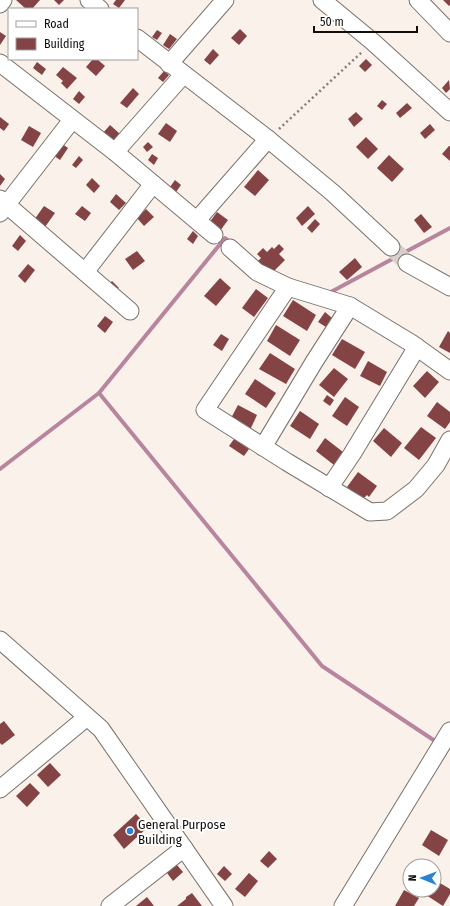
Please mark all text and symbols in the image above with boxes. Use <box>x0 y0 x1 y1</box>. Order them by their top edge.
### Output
legend <box>8 8 138 60</box>
scale bar <box>314 8 417 34</box>
text: 50 m <box>320 15 344 29</box>
text: Road <box>44 17 69 31</box>
text: Building <box>44 37 85 51</box>
place label: General Purpose Building <box>138 817 226 847</box>
marker: General Purpose Building <box>125 826 135 836</box>
north arrow <box>402 858 442 898</box>
text: N <box>406 874 419 881</box>

